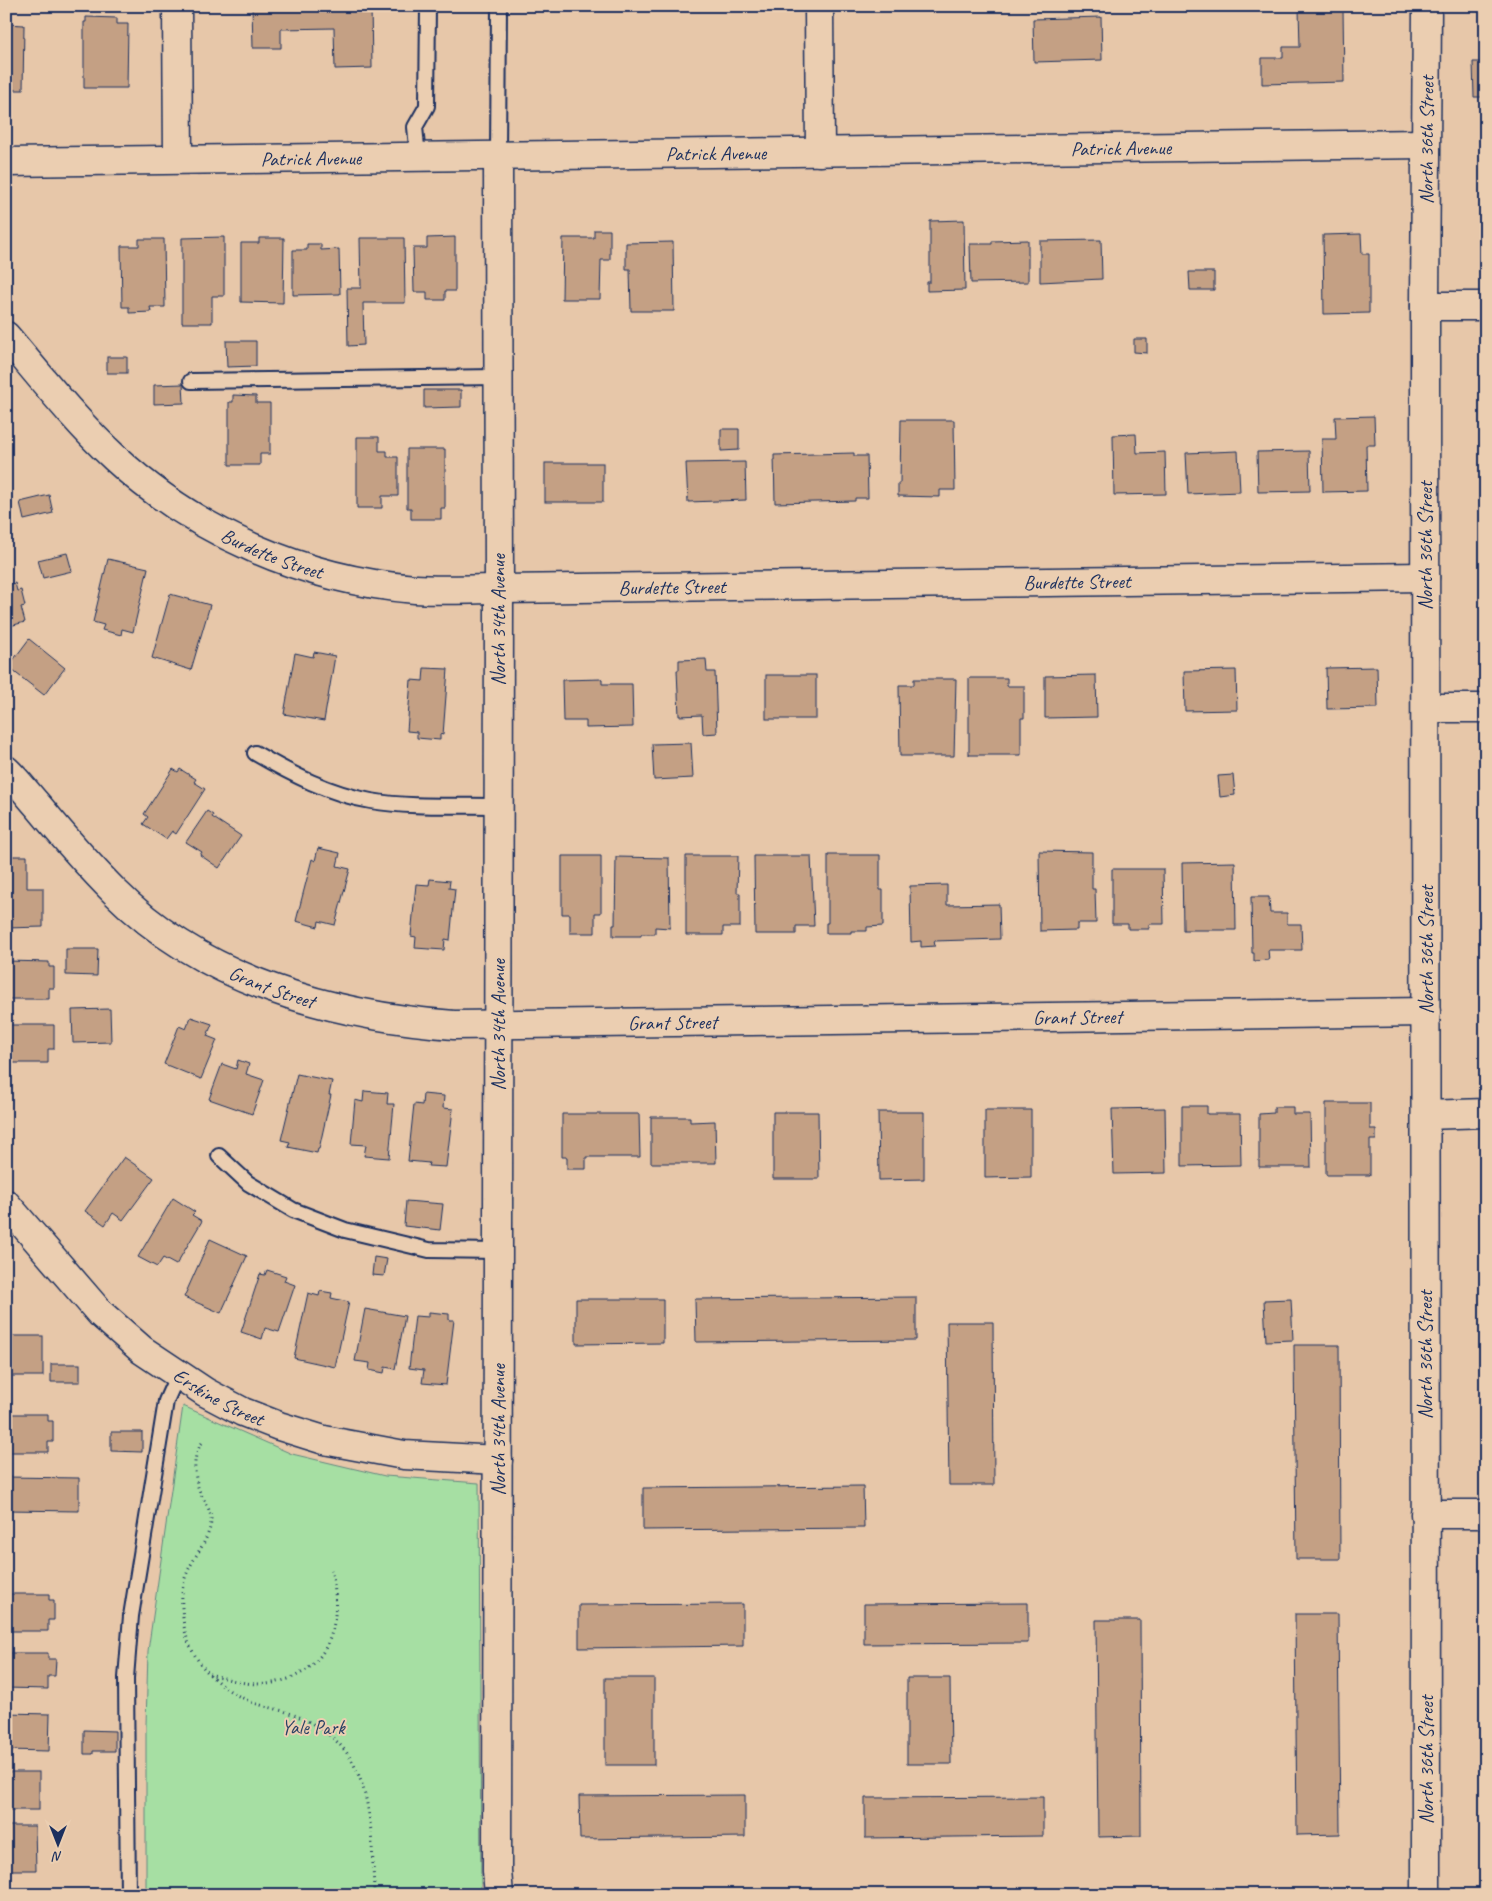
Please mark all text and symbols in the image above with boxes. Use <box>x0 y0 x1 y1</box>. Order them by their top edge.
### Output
street label: North 36th Street <box>1414 73 1440 204</box>
street label: Patrick Avenue <box>1071 135 1173 161</box>
street label: Patrick Avenue <box>666 140 768 167</box>
street label: Patrick Avenue <box>261 145 363 172</box>
street label: North 36th Street <box>1413 479 1438 610</box>
street label: Burdette Street <box>217 523 328 586</box>
street label: North 34th Avenue <box>486 553 511 686</box>
street label: Burdette Street <box>1023 569 1133 595</box>
street label: Burdette Street <box>618 574 728 600</box>
street label: North 36th Street <box>1414 883 1439 1014</box>
street label: North 34th Avenue <box>486 958 511 1091</box>
street label: Grant Street <box>225 960 321 1015</box>
street label: Grant Street <box>1033 1004 1126 1030</box>
street label: Grant Street <box>628 1009 721 1036</box>
street label: North 36th Street <box>1413 1288 1438 1419</box>
street label: Erskine Street <box>168 1362 269 1433</box>
street label: North 34th Avenue <box>486 1363 511 1496</box>
street label: North 36th Street <box>1414 1693 1439 1824</box>
park label: Yale Park <box>281 1715 346 1740</box>
north arrow <box>32 1818 82 1868</box>
text: N <box>51 1848 62 1865</box>

